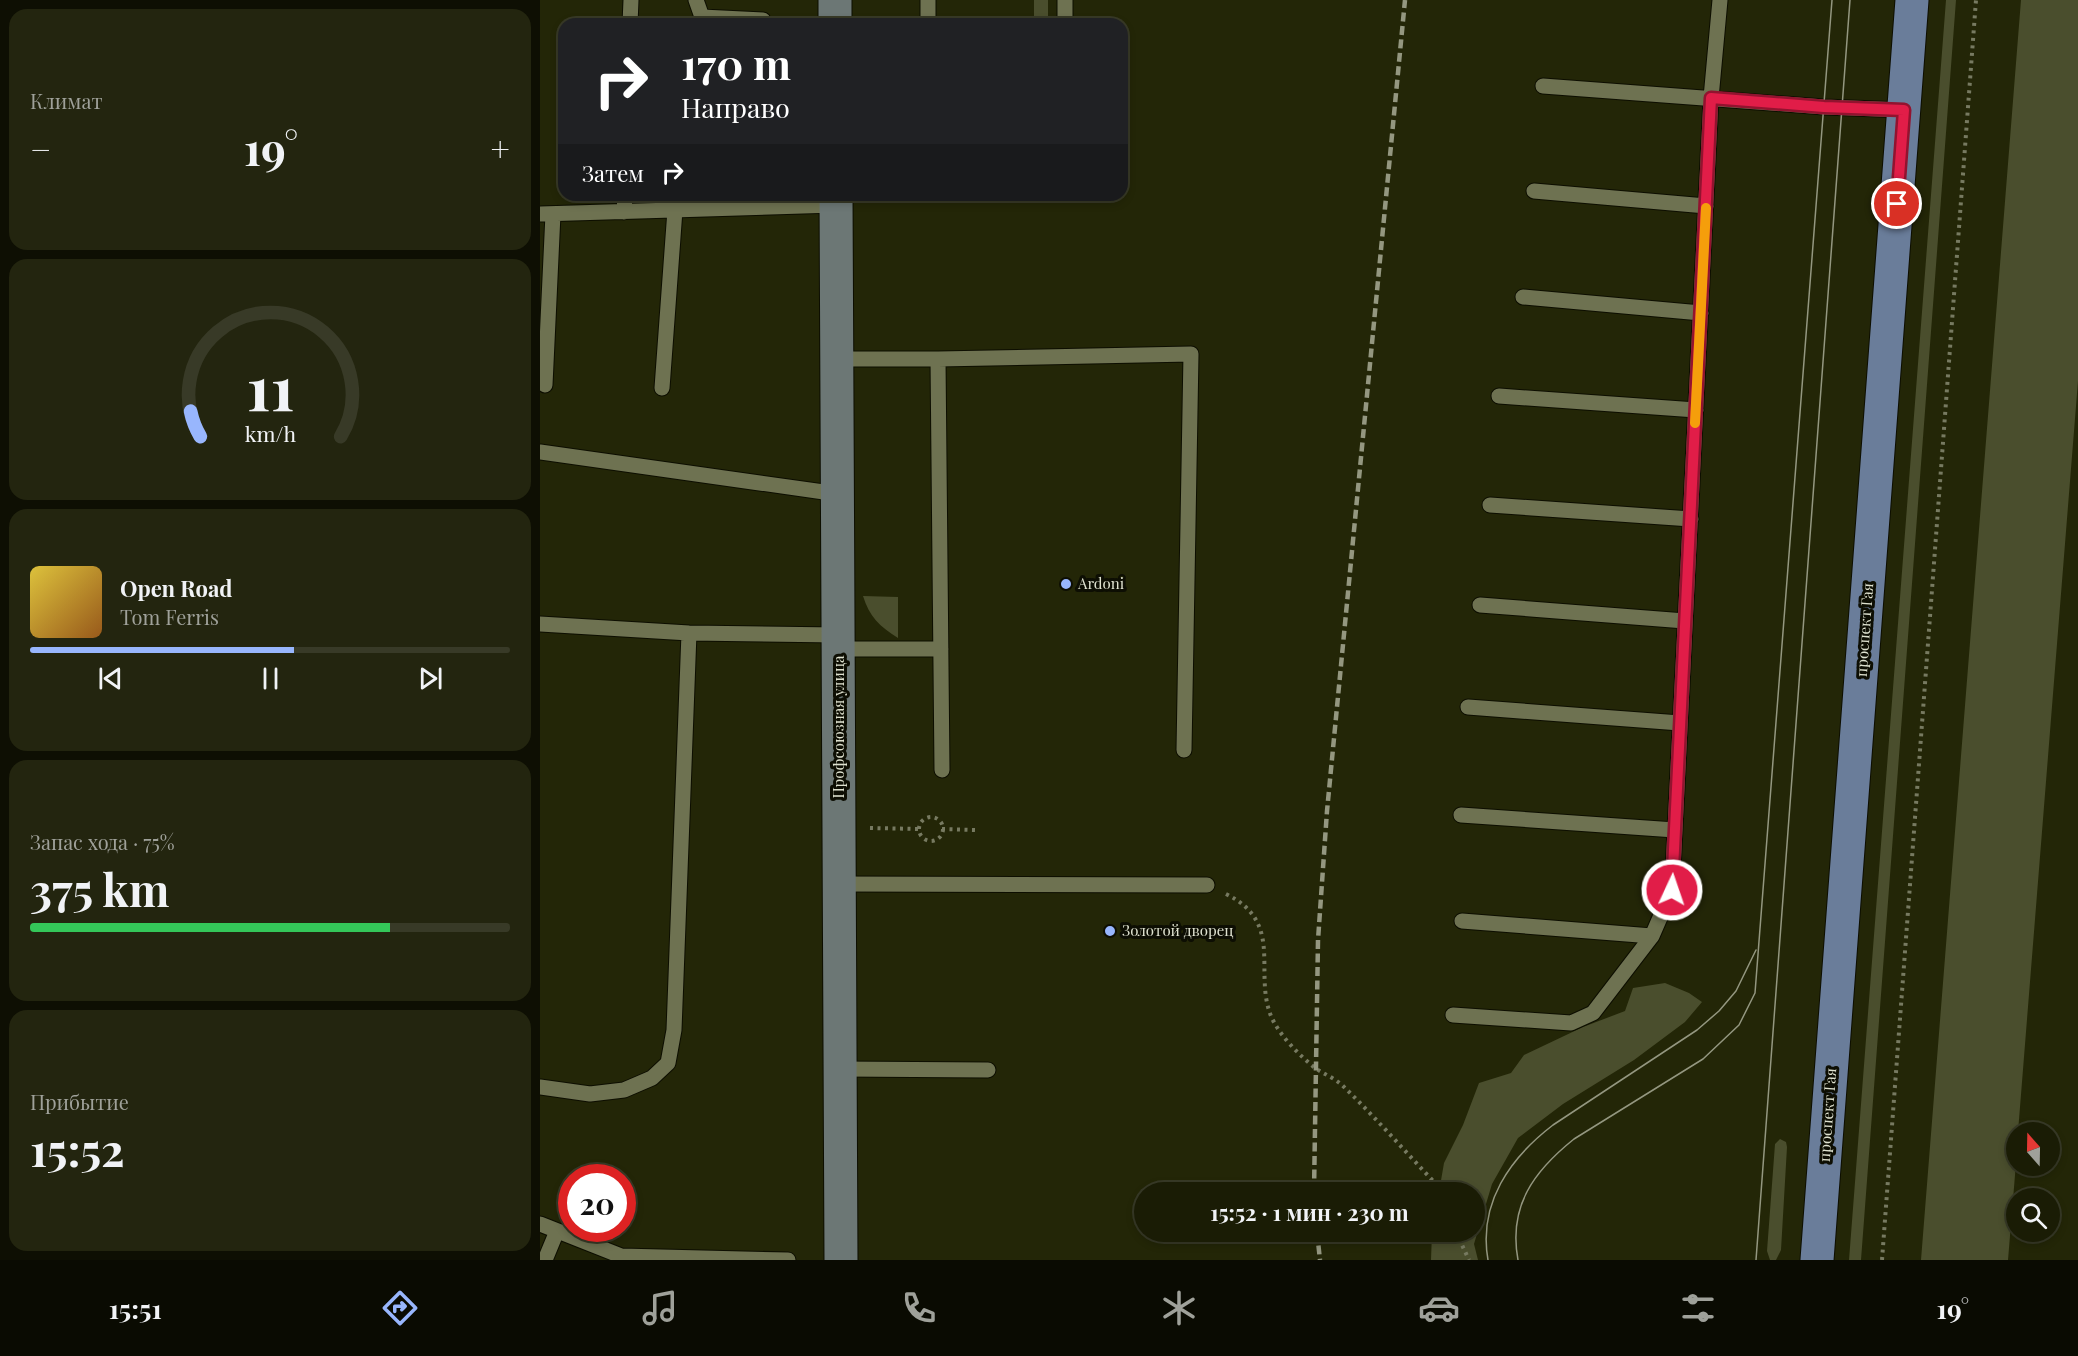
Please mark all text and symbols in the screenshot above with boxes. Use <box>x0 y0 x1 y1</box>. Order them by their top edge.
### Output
text: 170 m <box>681 35 791 91</box>
icon: right <box>582 42 660 120</box>
text: Климат <box>30 87 103 114</box>
text: Направо <box>681 89 790 125</box>
text: 19° <box>244 117 298 177</box>
text: − <box>30 126 51 170</box>
text: + <box>491 126 510 170</box>
icon: right <box>656 156 689 189</box>
text: Затем <box>582 158 644 188</box>
pin <box>1871 178 1922 229</box>
icon: arrive <box>1880 187 1913 220</box>
text: 11 <box>246 343 294 427</box>
text: km/h <box>244 419 296 447</box>
text: Open Road <box>120 573 232 603</box>
place label: Ardoni <box>1077 573 1125 593</box>
marker: Ardoni <box>1059 577 1073 591</box>
street label: проспект Гая <box>1851 582 1877 677</box>
text: Tom Ferris <box>120 603 219 630</box>
street label: Профсоюзная улица <box>828 655 848 799</box>
icon: previous <box>94 662 127 695</box>
icon: pause <box>254 662 287 695</box>
icon: next <box>414 662 447 695</box>
text: Запас хода · 75% <box>30 828 175 855</box>
text: 375 km <box>30 858 169 918</box>
position arrow <box>1640 858 1704 922</box>
place label: Золотой дворец <box>1122 920 1234 940</box>
marker: Золотой дворец <box>1103 924 1117 938</box>
street label: проспект Гая <box>1814 1067 1840 1162</box>
text: Прибытие <box>30 1088 129 1115</box>
text: 15:52 <box>30 1118 125 1178</box>
north arrow <box>2006 1122 2060 1176</box>
map controls <box>2006 1122 2060 1242</box>
speed limit sign: 20 <box>558 1164 636 1242</box>
button: search <box>2006 1188 2060 1242</box>
text: 15:52 · 1 мин · 230 m <box>1210 1197 1409 1227</box>
icon: directions <box>379 1287 421 1329</box>
icon: music <box>639 1287 681 1329</box>
icon: phone <box>898 1287 940 1329</box>
icon: climate <box>1158 1287 1200 1329</box>
icon: car <box>1418 1287 1460 1329</box>
icon: filters <box>1677 1287 1719 1329</box>
text: 15:51 <box>109 1290 162 1326</box>
text: 19° <box>1937 1290 1969 1326</box>

